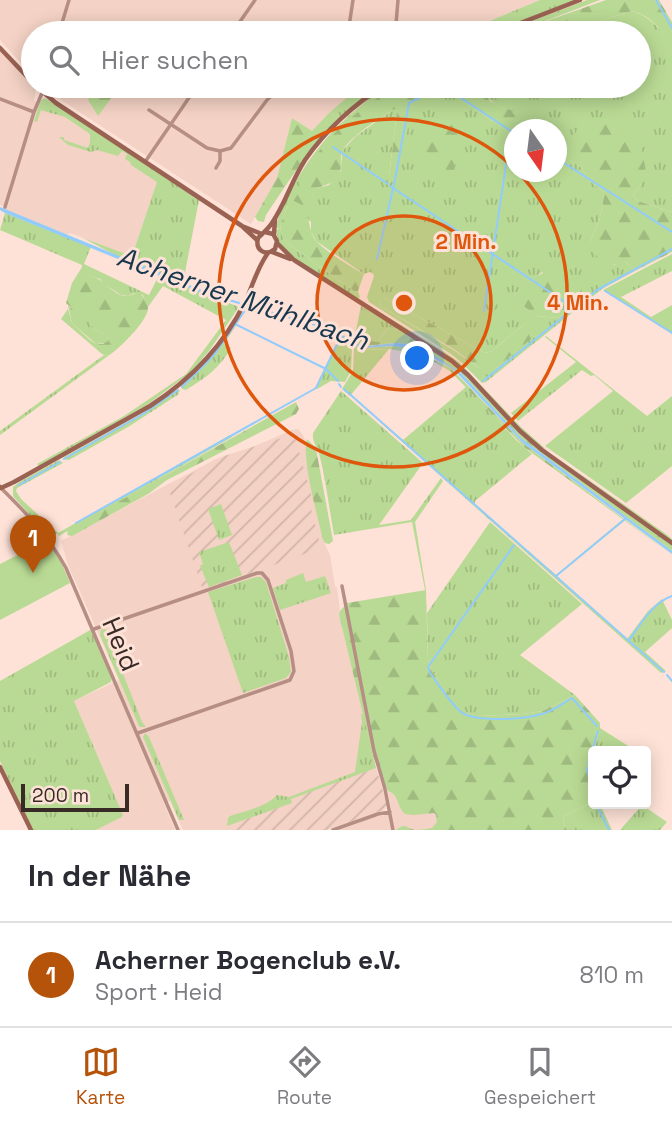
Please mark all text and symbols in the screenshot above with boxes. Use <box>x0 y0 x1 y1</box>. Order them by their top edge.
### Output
search box <box>21 21 651 98</box>
icon: search <box>45 41 83 79</box>
text: Hier suchen <box>101 43 249 77</box>
north arrow <box>504 119 567 182</box>
text: 2 Min. <box>435 228 497 255</box>
water label: Acherner Mühlbach <box>113 238 374 358</box>
text: 4 Min. <box>547 289 609 316</box>
centre of rings <box>392 291 416 315</box>
your location <box>400 341 434 375</box>
pin: 1 <box>10 515 56 573</box>
street label: Heid <box>94 612 148 676</box>
map controls <box>588 746 651 809</box>
button: locate <box>588 746 651 809</box>
scale bar <box>21 781 130 813</box>
text: 200 m <box>32 783 89 808</box>
text: In der Nähe <box>28 856 191 895</box>
text: Acherner Bogenclub e.V. <box>95 943 401 977</box>
text: 1 <box>46 960 56 990</box>
text: 810 m <box>580 960 644 990</box>
text: Sport · Heid <box>95 977 223 1007</box>
tab: Karte <box>76 1043 125 1110</box>
tab: Route <box>277 1043 332 1110</box>
tab: Gespeichert <box>484 1043 596 1110</box>

